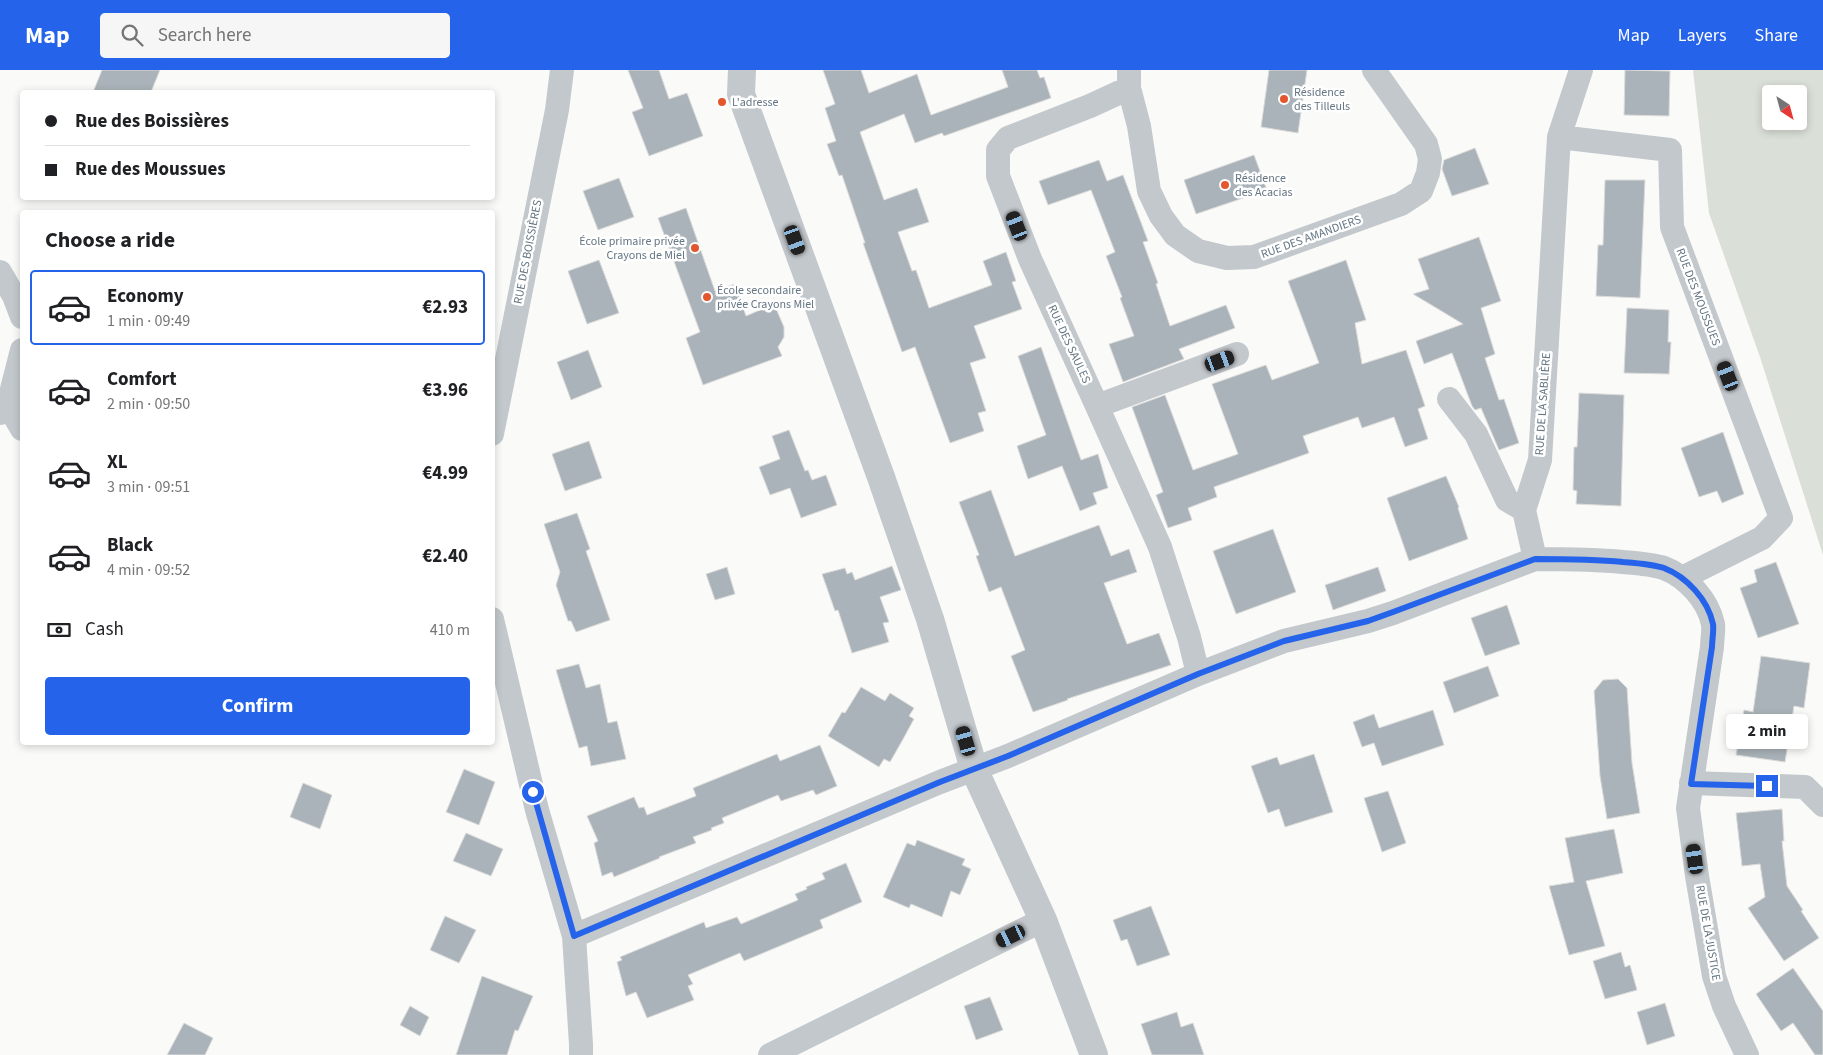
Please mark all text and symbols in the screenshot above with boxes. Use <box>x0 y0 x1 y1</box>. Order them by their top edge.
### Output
search box <box>100 13 450 58</box>
text: Map <box>25 18 70 53</box>
icon: search <box>118 21 146 49</box>
text: Search here <box>158 22 251 49</box>
text: Map <box>1618 23 1650 48</box>
text: Layers <box>1678 23 1727 48</box>
text: Share <box>1755 23 1798 48</box>
place label: Résidence des Tilleuls <box>1294 84 1350 115</box>
north arrow <box>1762 85 1808 130</box>
map controls <box>1762 85 1807 130</box>
marker: Résidence des Tilleuls <box>1278 93 1290 105</box>
place label: L'adresse <box>732 94 779 111</box>
marker: L'adresse <box>716 96 728 108</box>
text: Rue des Boissières <box>75 108 229 135</box>
text: Rue des Moussues <box>75 156 226 183</box>
place label: Résidence des Acacias <box>1235 170 1292 201</box>
marker: Résidence des Acacias <box>1219 179 1231 191</box>
street label: RUE DES BOISSIÈRES <box>510 199 546 305</box>
car <box>1004 209 1029 243</box>
street label: RUE DES AMANDIERS <box>1259 211 1363 263</box>
car <box>782 223 807 257</box>
text: Choose a ride <box>45 224 175 256</box>
place label: École primaire privée Crayons de Miel <box>579 233 685 264</box>
marker: École primaire privée Crayons de Miel <box>689 242 701 254</box>
street label: RUE DES MOUSSUES <box>1672 246 1724 348</box>
place label: École secondaire privée Crayons Miel <box>717 282 814 313</box>
text: Economy <box>107 283 184 310</box>
icon: car <box>47 285 92 330</box>
marker: École secondaire privée Crayons Miel <box>701 291 713 303</box>
text: €2.93 <box>422 294 468 321</box>
street label: RUE DES SAULES <box>1043 302 1095 386</box>
text: 1 min · 09:49 <box>107 310 190 332</box>
car <box>1203 349 1236 373</box>
street label: RUE DE LA SABLIÈRE <box>1531 352 1555 456</box>
car <box>1715 359 1740 393</box>
text: Comfort <box>107 366 177 393</box>
icon: car <box>47 368 92 413</box>
text: €3.96 <box>422 377 468 404</box>
text: 2 min · 09:50 <box>107 393 190 415</box>
text: XL <box>107 449 128 476</box>
icon: car <box>47 451 92 496</box>
text: €4.99 <box>422 460 468 487</box>
text: 3 min · 09:51 <box>107 476 190 498</box>
text: Black <box>107 532 153 559</box>
icon: car <box>47 534 92 579</box>
text: €2.40 <box>422 543 468 570</box>
text: 4 min · 09:52 <box>107 559 190 581</box>
icon: cash <box>45 616 73 644</box>
text: Cash <box>85 616 124 643</box>
text: 410 m <box>430 619 470 641</box>
button: Confirm <box>45 677 470 735</box>
callout: 2 min <box>1726 714 1808 748</box>
text: 2 min <box>1748 720 1786 742</box>
car <box>954 725 977 757</box>
route end <box>1756 775 1778 797</box>
route start <box>522 781 544 803</box>
car <box>1685 843 1704 875</box>
street label: RUE DE LA JUSTICE <box>1691 884 1725 982</box>
car <box>994 923 1027 949</box>

